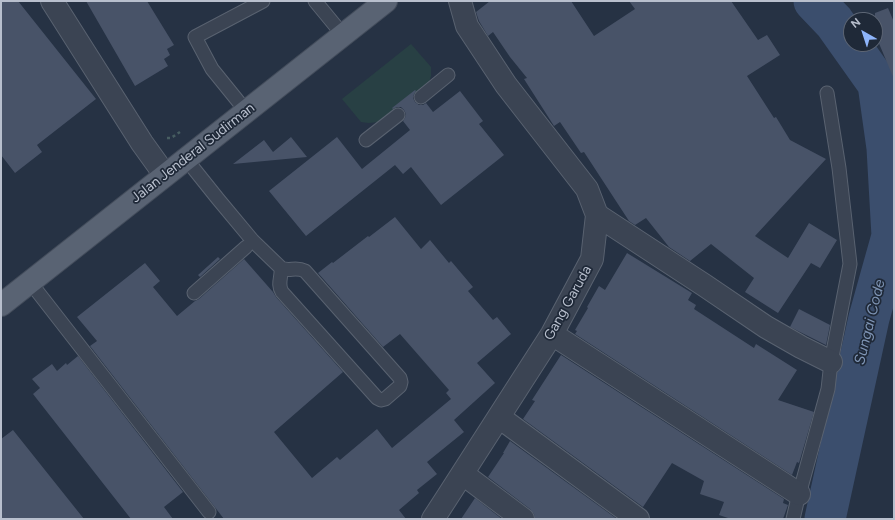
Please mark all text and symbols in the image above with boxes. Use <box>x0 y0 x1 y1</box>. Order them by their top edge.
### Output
north arrow <box>843 12 883 52</box>
text: N <box>848 15 863 31</box>
street label: Jalan Jenderal Sudirman <box>128 100 258 206</box>
street label: Gang Garuda <box>541 263 595 343</box>
water label: Sungai Code <box>851 277 889 367</box>

